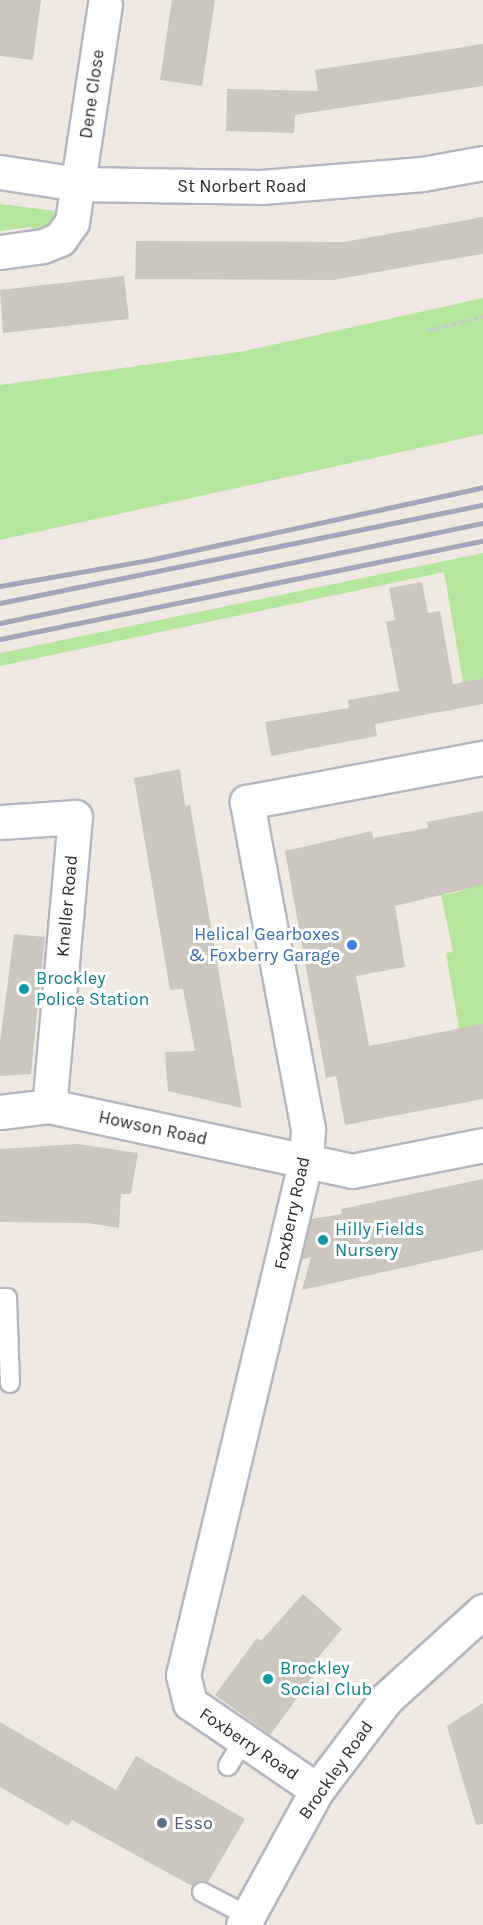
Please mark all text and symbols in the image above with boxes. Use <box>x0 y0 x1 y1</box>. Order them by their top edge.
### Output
street label: Dene Close <box>75 48 109 140</box>
street label: St Norbert Road <box>177 175 307 197</box>
street label: Kneller Road <box>52 854 82 958</box>
place label: Helical Gearboxes & Foxberry Garage <box>188 924 340 966</box>
marker: Helical Gearboxes & Foxberry Garage <box>345 938 359 952</box>
place label: Brockley Police Station <box>36 968 149 1010</box>
marker: Brockley Police Station <box>17 982 31 996</box>
street label: Howson Road <box>97 1106 209 1150</box>
street label: Foxberry Road <box>269 1155 315 1271</box>
place label: Hilly Fields Nursery <box>335 1219 424 1262</box>
marker: Hilly Fields Nursery <box>316 1233 330 1247</box>
place label: Brockley Social Club <box>280 1658 372 1700</box>
marker: Brockley Social Club <box>261 1672 275 1686</box>
street label: Foxberry Road <box>195 1703 303 1785</box>
street label: Brockley Road <box>294 1717 378 1823</box>
place label: Esso <box>174 1812 213 1834</box>
marker: Esso <box>155 1816 169 1830</box>

